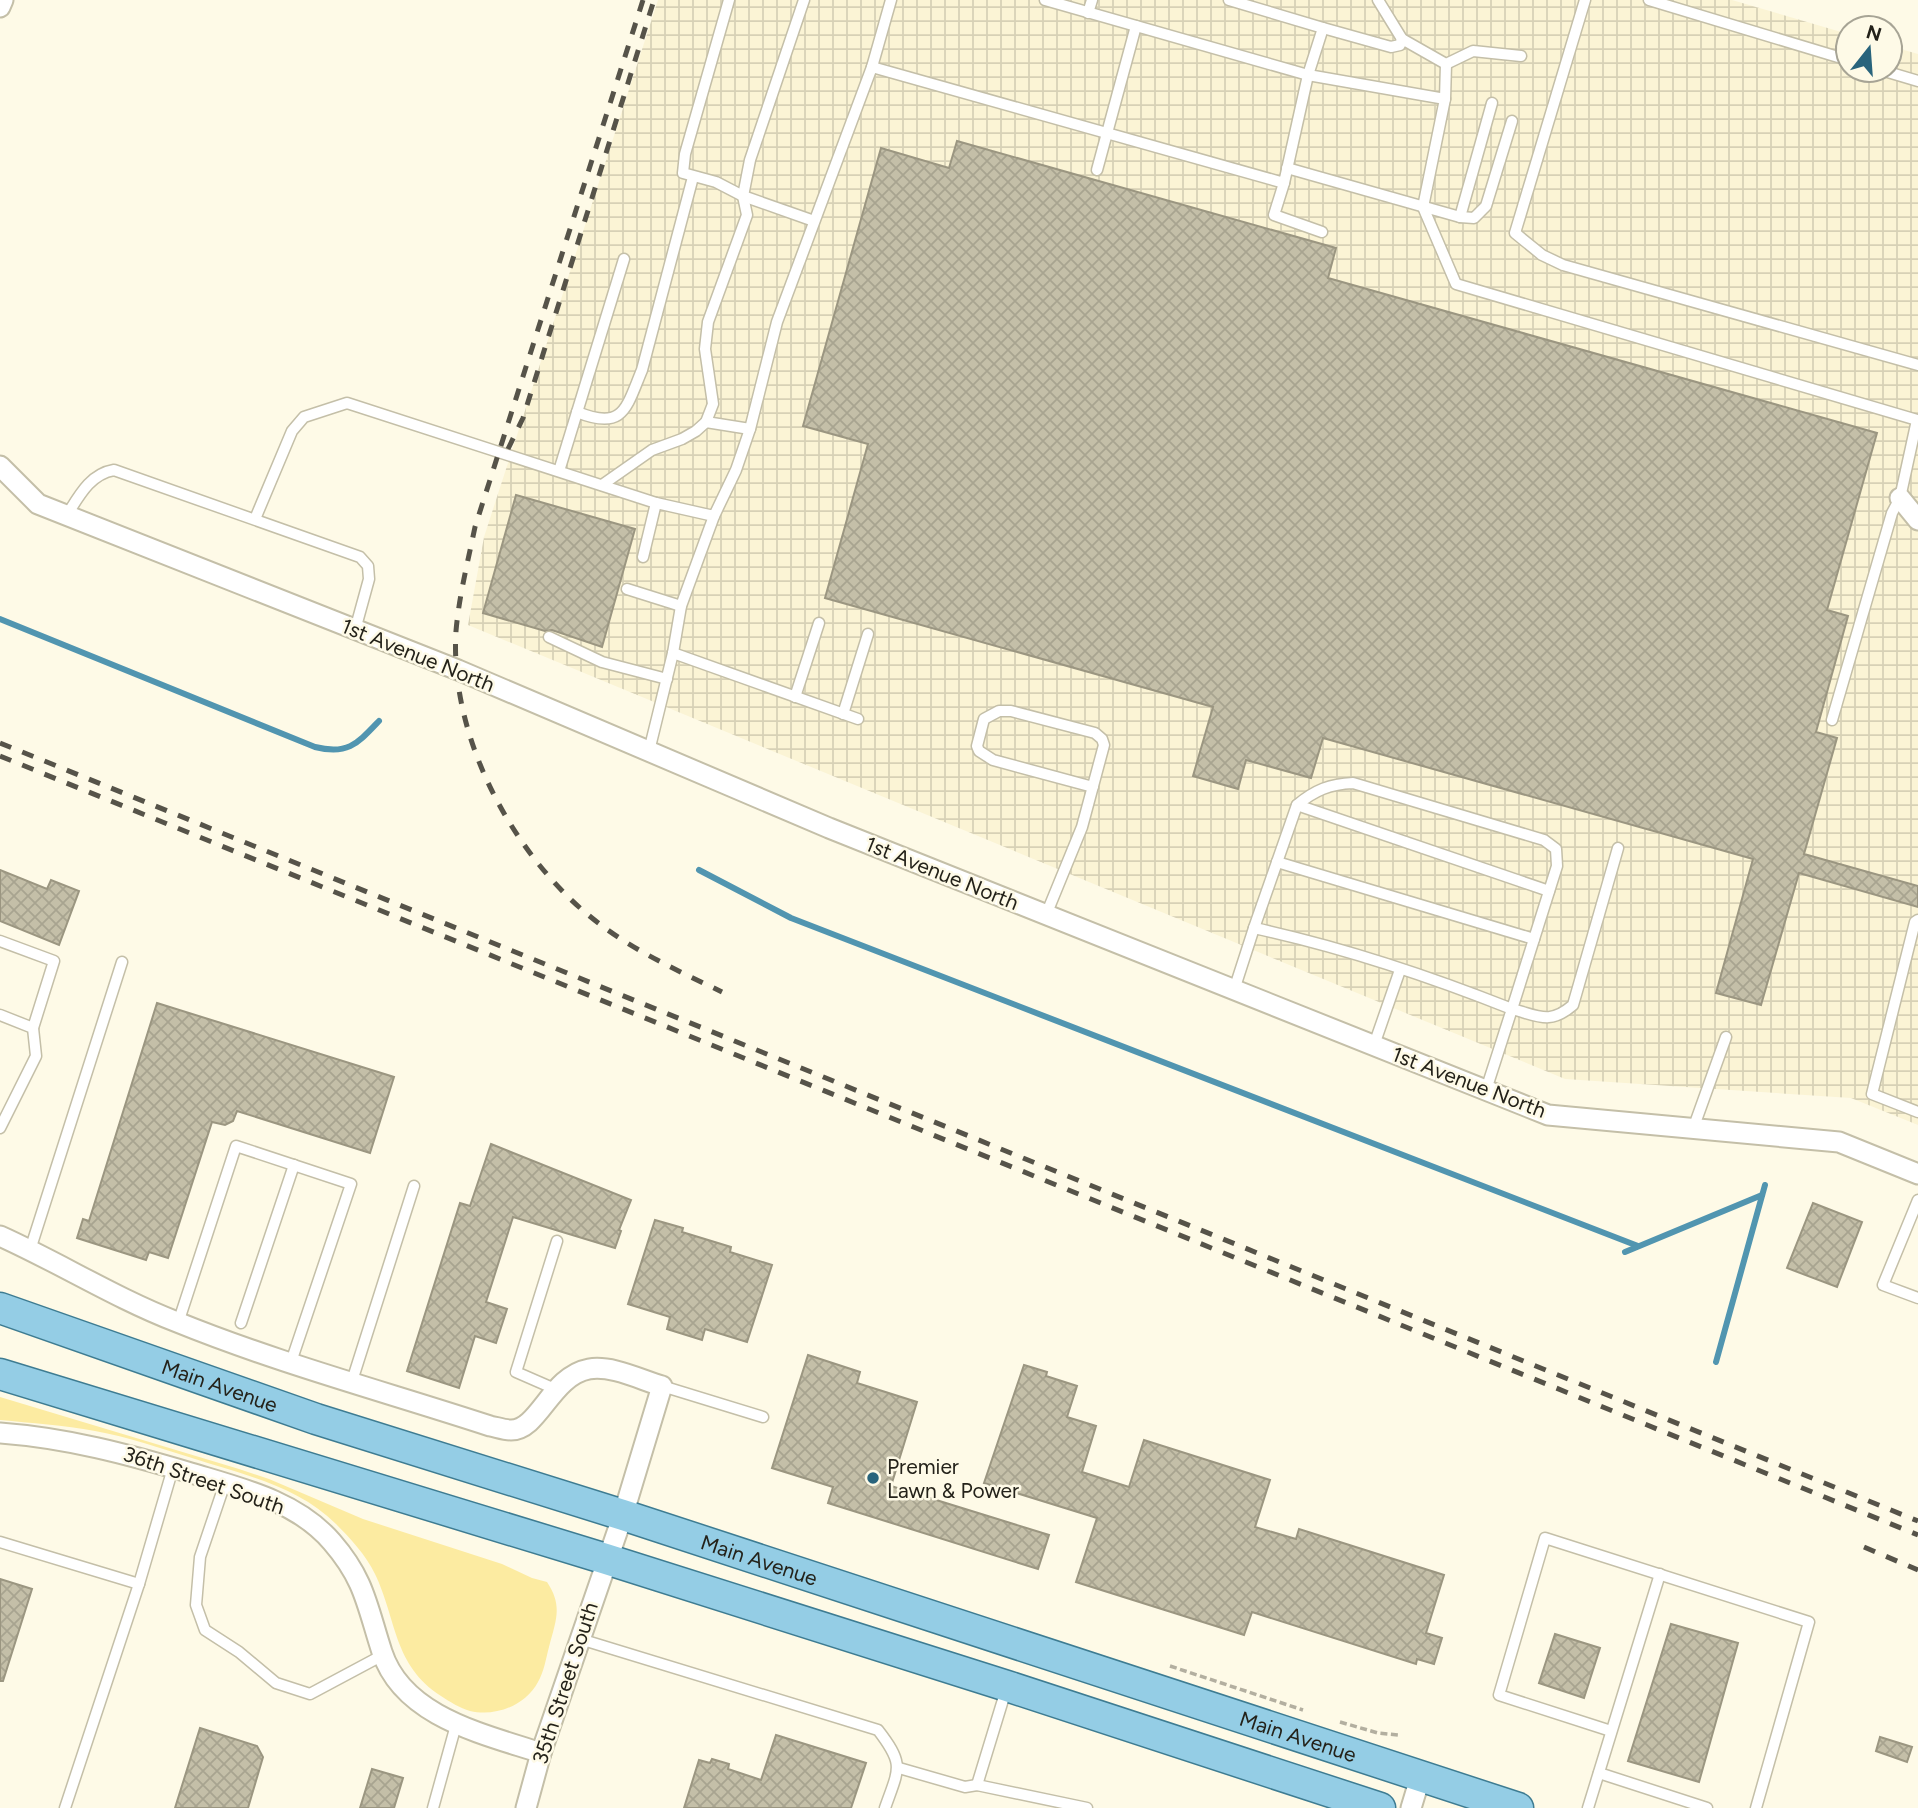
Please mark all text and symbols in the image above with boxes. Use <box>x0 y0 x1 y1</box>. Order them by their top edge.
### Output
north arrow <box>1834 14 1904 84</box>
text: N <box>1863 20 1884 46</box>
street label: 1st Avenue North <box>338 613 498 697</box>
street label: 1st Avenue North <box>862 831 1022 915</box>
street label: 1st Avenue North <box>1388 1041 1550 1123</box>
street label: Main Avenue <box>158 1353 281 1417</box>
street label: 36th Street South <box>120 1441 288 1519</box>
place label: Premier Lawn & Power <box>887 1454 1019 1503</box>
marker: Premier Lawn & Power <box>865 1470 881 1486</box>
street label: Main Avenue <box>698 1529 821 1590</box>
street label: 35th Street South <box>527 1599 603 1767</box>
street label: Main Avenue <box>1237 1705 1360 1767</box>

